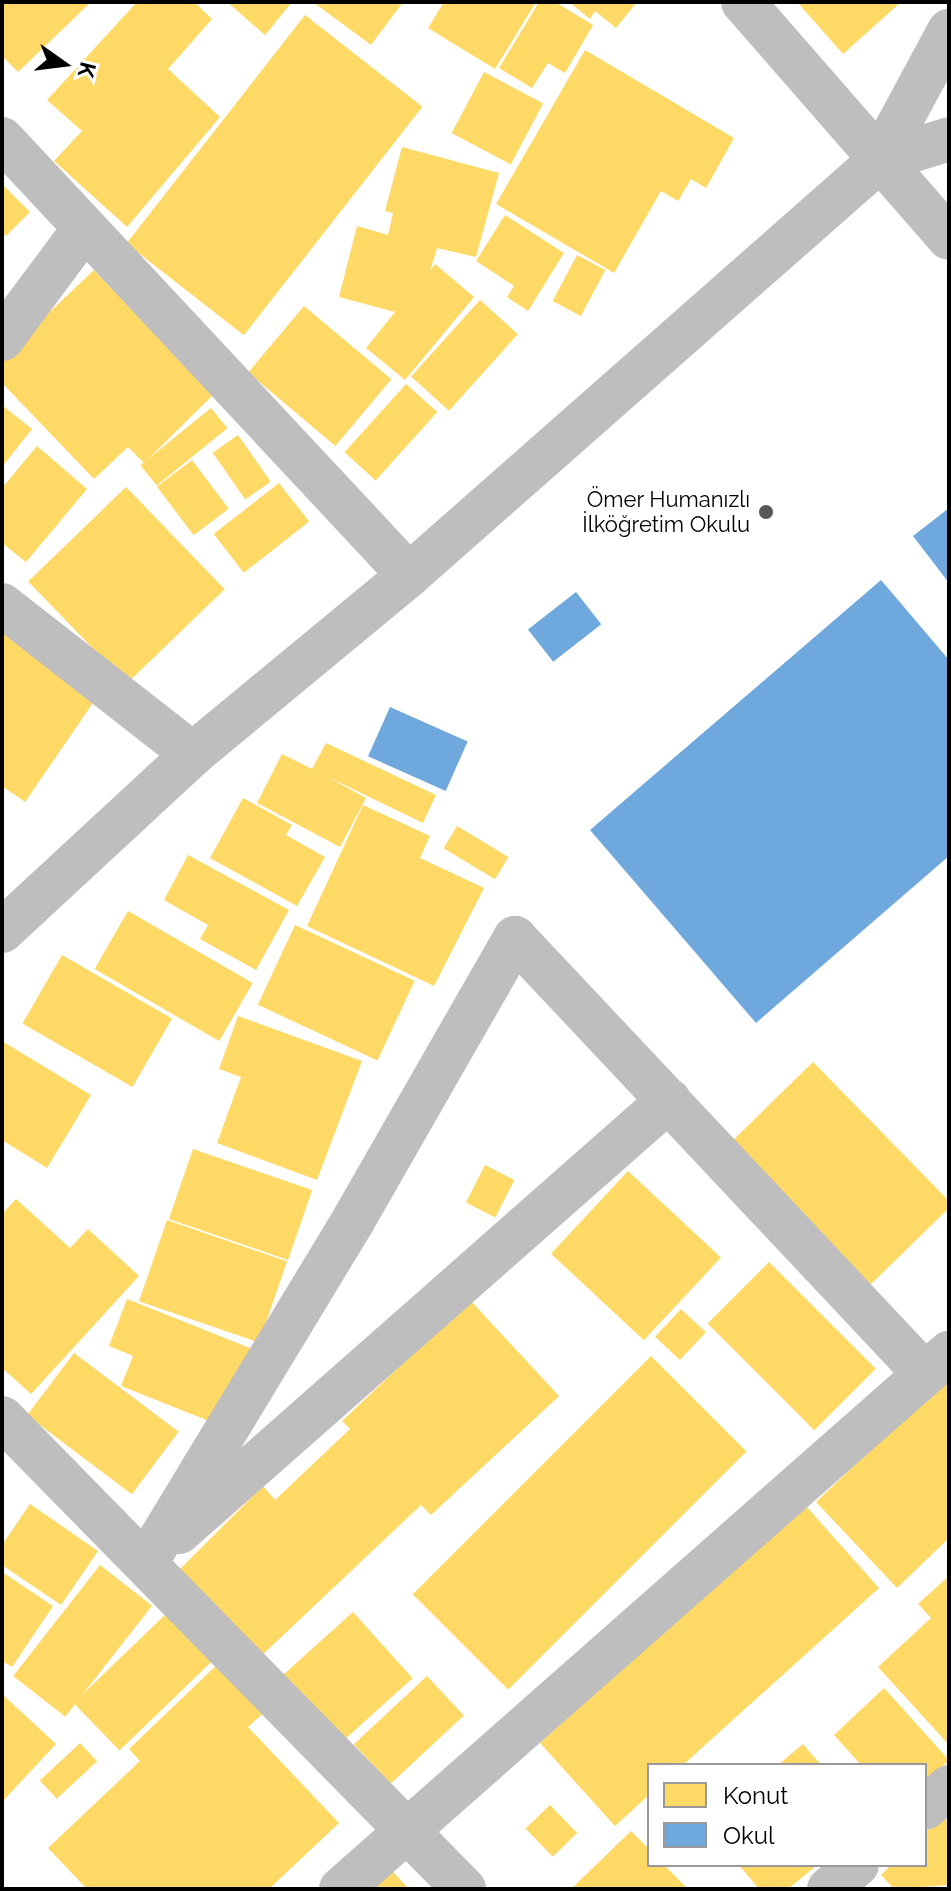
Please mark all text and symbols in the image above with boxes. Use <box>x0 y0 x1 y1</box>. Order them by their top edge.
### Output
north arrow <box>24 24 104 104</box>
text: K <box>73 60 102 80</box>
place label: Ömer Humanızlı İlköğretim Okulu <box>582 486 750 538</box>
marker: Ömer Humanızlı İlköğretim Okulu <box>757 503 775 521</box>
legend <box>647 1763 927 1867</box>
text: Konut <box>723 1781 788 1810</box>
text: Okul <box>723 1821 775 1850</box>

